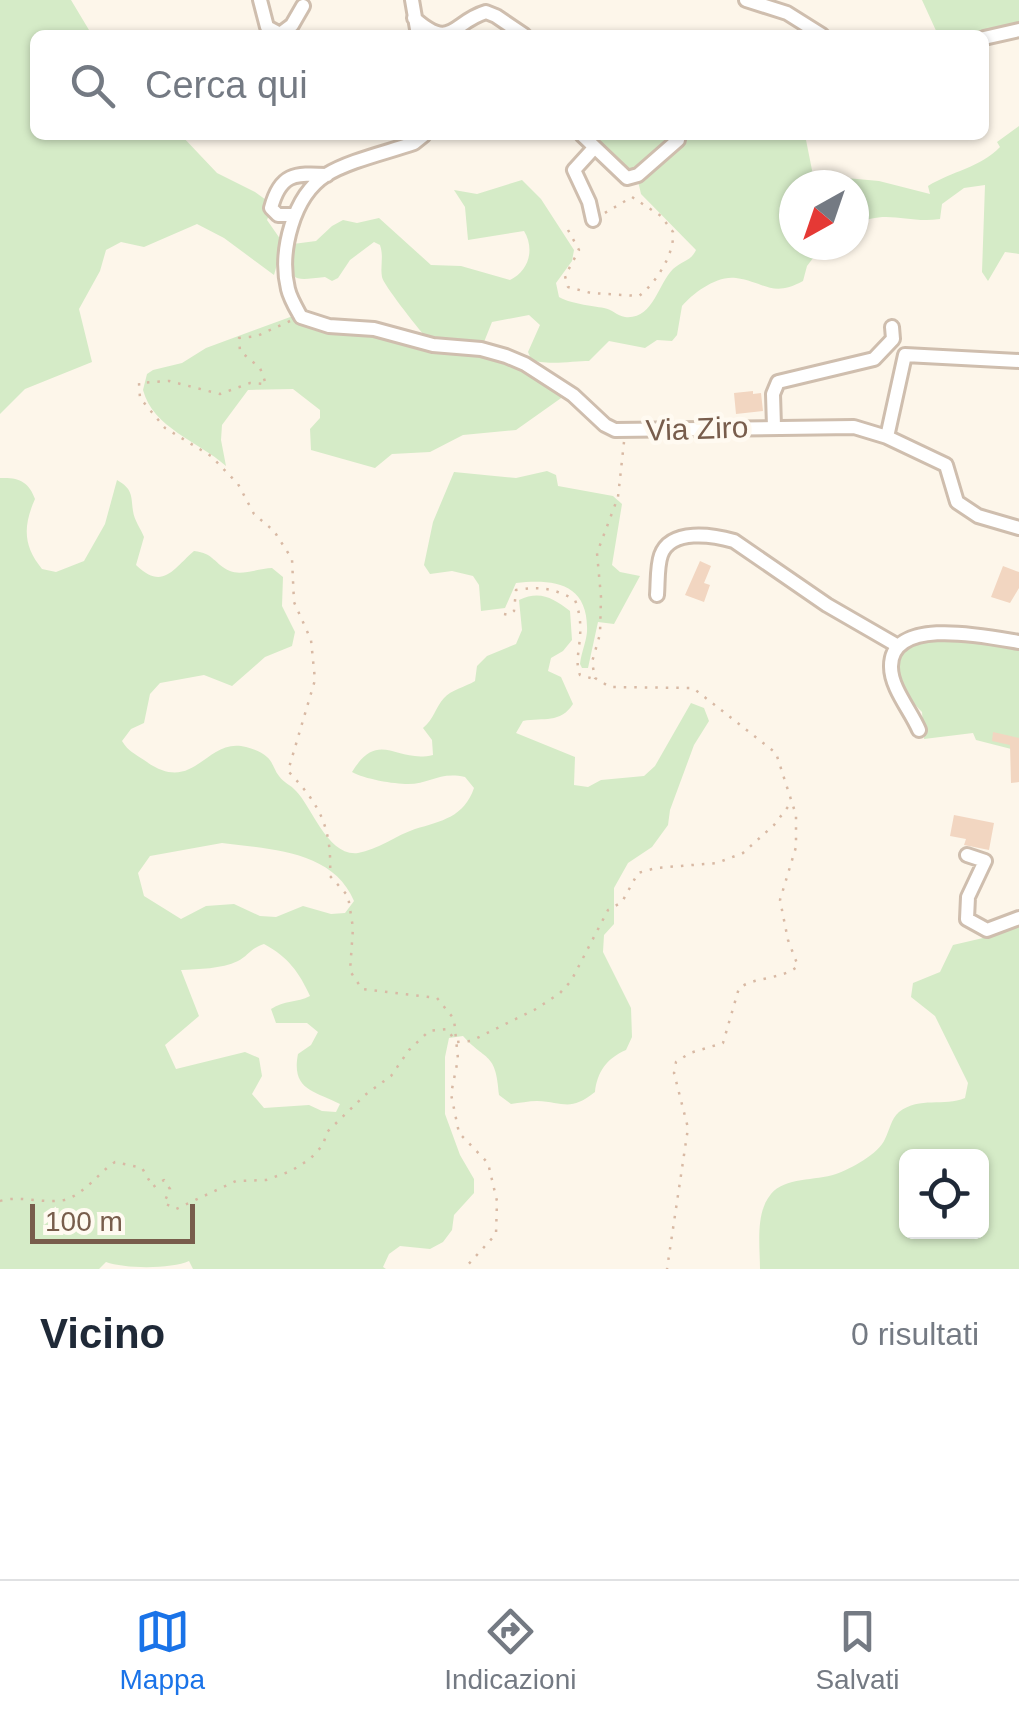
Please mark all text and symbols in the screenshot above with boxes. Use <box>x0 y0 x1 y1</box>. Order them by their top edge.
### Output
search box <box>30 30 989 140</box>
icon: search <box>65 58 120 113</box>
text: Cerca qui <box>145 64 308 106</box>
north arrow <box>779 170 869 260</box>
street label: Via Ziro <box>645 410 749 447</box>
map controls <box>899 1149 989 1239</box>
button: locate <box>899 1149 989 1239</box>
scale bar <box>30 1199 195 1244</box>
text: 100 m <box>45 1206 123 1237</box>
text: Vicino <box>40 1310 165 1357</box>
text: 0 risultati <box>851 1316 979 1352</box>
tab: Mappa <box>120 1604 205 1696</box>
tab: Indicazioni <box>444 1604 576 1696</box>
tab: Salvati <box>815 1604 899 1696</box>

